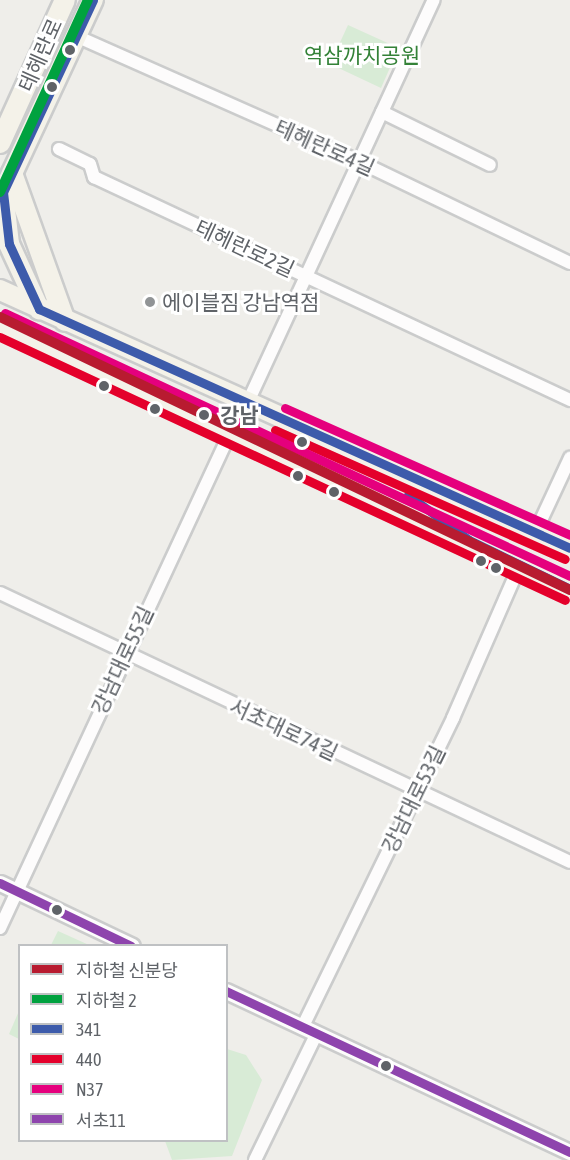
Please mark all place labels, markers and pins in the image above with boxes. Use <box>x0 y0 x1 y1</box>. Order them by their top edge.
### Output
unlabelled marker <box>64 44 76 56</box>
unlabelled marker <box>46 81 58 93</box>
place label: 에이블짐 강남역점 <box>162 289 319 315</box>
marker: 에이블짐 강남역점 <box>143 295 157 309</box>
unlabelled marker <box>98 380 110 392</box>
place label: 강남 <box>220 402 259 428</box>
unlabelled marker <box>149 403 161 415</box>
marker: 강남 <box>193 404 215 426</box>
unlabelled marker <box>296 436 308 448</box>
unlabelled marker <box>292 470 304 482</box>
unlabelled marker <box>328 486 340 498</box>
unlabelled marker <box>475 555 487 567</box>
unlabelled marker <box>490 562 502 574</box>
unlabelled marker <box>51 904 63 916</box>
unlabelled marker <box>380 1060 392 1072</box>

